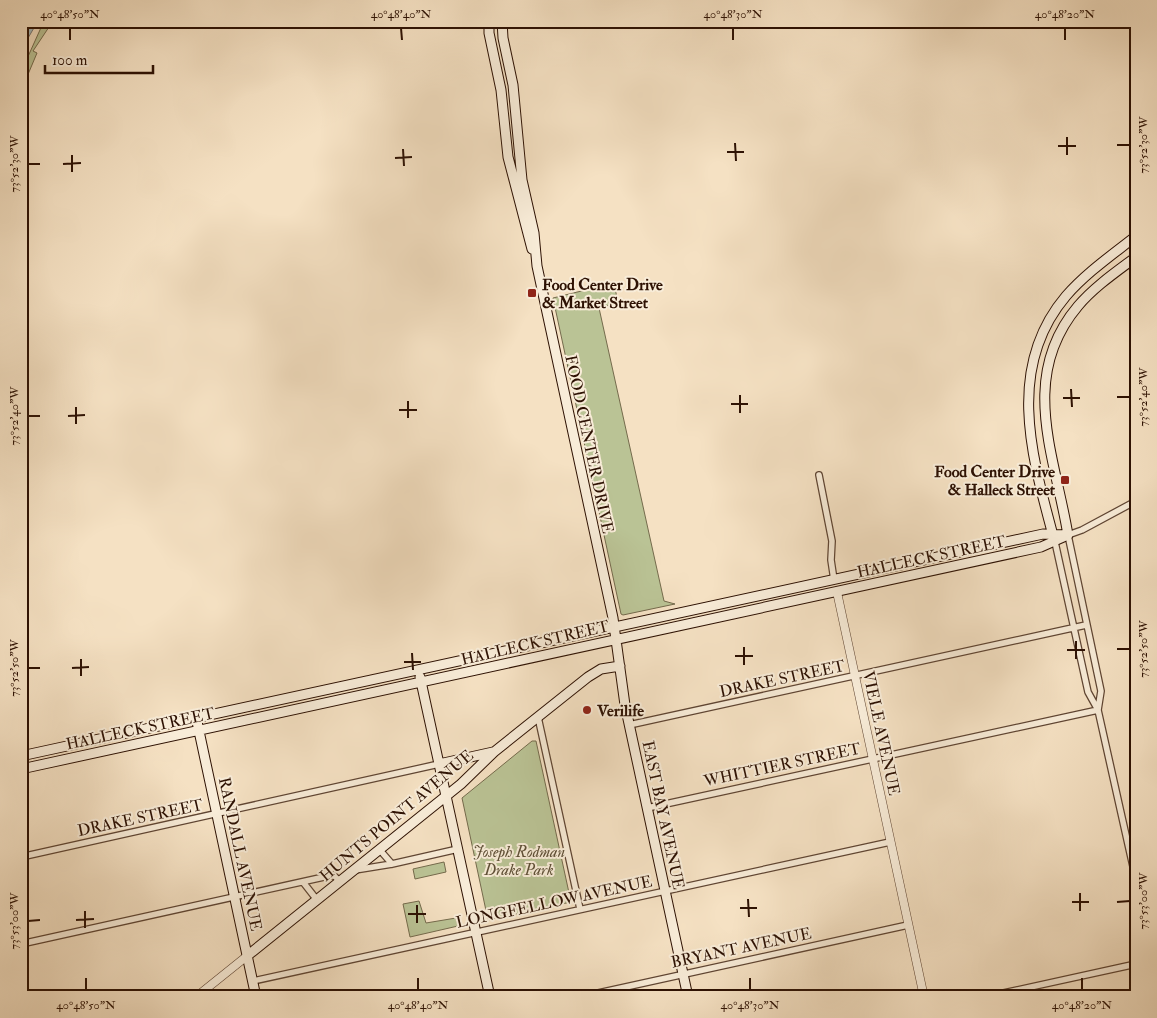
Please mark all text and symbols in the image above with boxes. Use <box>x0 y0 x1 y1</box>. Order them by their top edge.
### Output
text: 40°48'50"N <box>40 7 100 22</box>
text: 40°48'40"N <box>371 7 432 22</box>
text: 40°48'30"N <box>704 7 763 22</box>
text: 40°48'20"N <box>1035 7 1095 22</box>
scale bar <box>45 42 152 74</box>
text: 100 m <box>52 51 88 70</box>
text: 73°52'30"W <box>1136 116 1151 173</box>
text: 73°52'30"W <box>7 135 22 192</box>
place label: Food Center Drive & Market Street <box>542 275 663 313</box>
marker: Food Center Drive & Market Street <box>526 287 538 299</box>
street label: FOOD CENTER DRIVE <box>560 353 618 535</box>
text: 73°52'40"W <box>1136 367 1151 426</box>
text: 73°52'40"W <box>7 386 22 445</box>
place label: Food Center Drive & Halleck Street <box>934 462 1056 500</box>
marker: Food Center Drive & Halleck Street <box>1059 474 1071 486</box>
street label: HALLECK STREET <box>855 531 1007 583</box>
street label: HALLECK STREET <box>459 616 611 670</box>
text: 73°52'50"W <box>1136 619 1151 678</box>
text: 73°52'50"W <box>7 638 22 697</box>
street label: DRAKE STREET <box>718 656 847 702</box>
street label: VIELE AVENUE <box>858 669 904 797</box>
place label: Verilife <box>596 701 644 721</box>
street label: HALLECK STREET <box>64 703 216 755</box>
marker: Verilife <box>581 704 593 716</box>
street label: EAST BAY AVENUE <box>637 739 689 891</box>
street label: WHITTIER STREET <box>701 739 863 792</box>
street label: HUNTS POINT AVENUE <box>316 746 478 886</box>
street label: RANDALL AVENUE <box>214 775 266 933</box>
street label: DRAKE STREET <box>76 795 205 841</box>
park label: Joseph Rodman Drake Park <box>473 842 565 880</box>
street label: LONGFELLOW AVENUE <box>454 871 654 933</box>
text: 73°53'00"W <box>1136 872 1151 930</box>
text: 73°53'00"W <box>7 892 22 950</box>
street label: BRYANT AVENUE <box>669 923 813 973</box>
text: 40°48'50"N <box>56 998 116 1013</box>
text: 40°48'40"N <box>388 998 449 1013</box>
text: 40°48'30"N <box>721 998 780 1013</box>
text: 40°48'20"N <box>1052 998 1112 1013</box>

